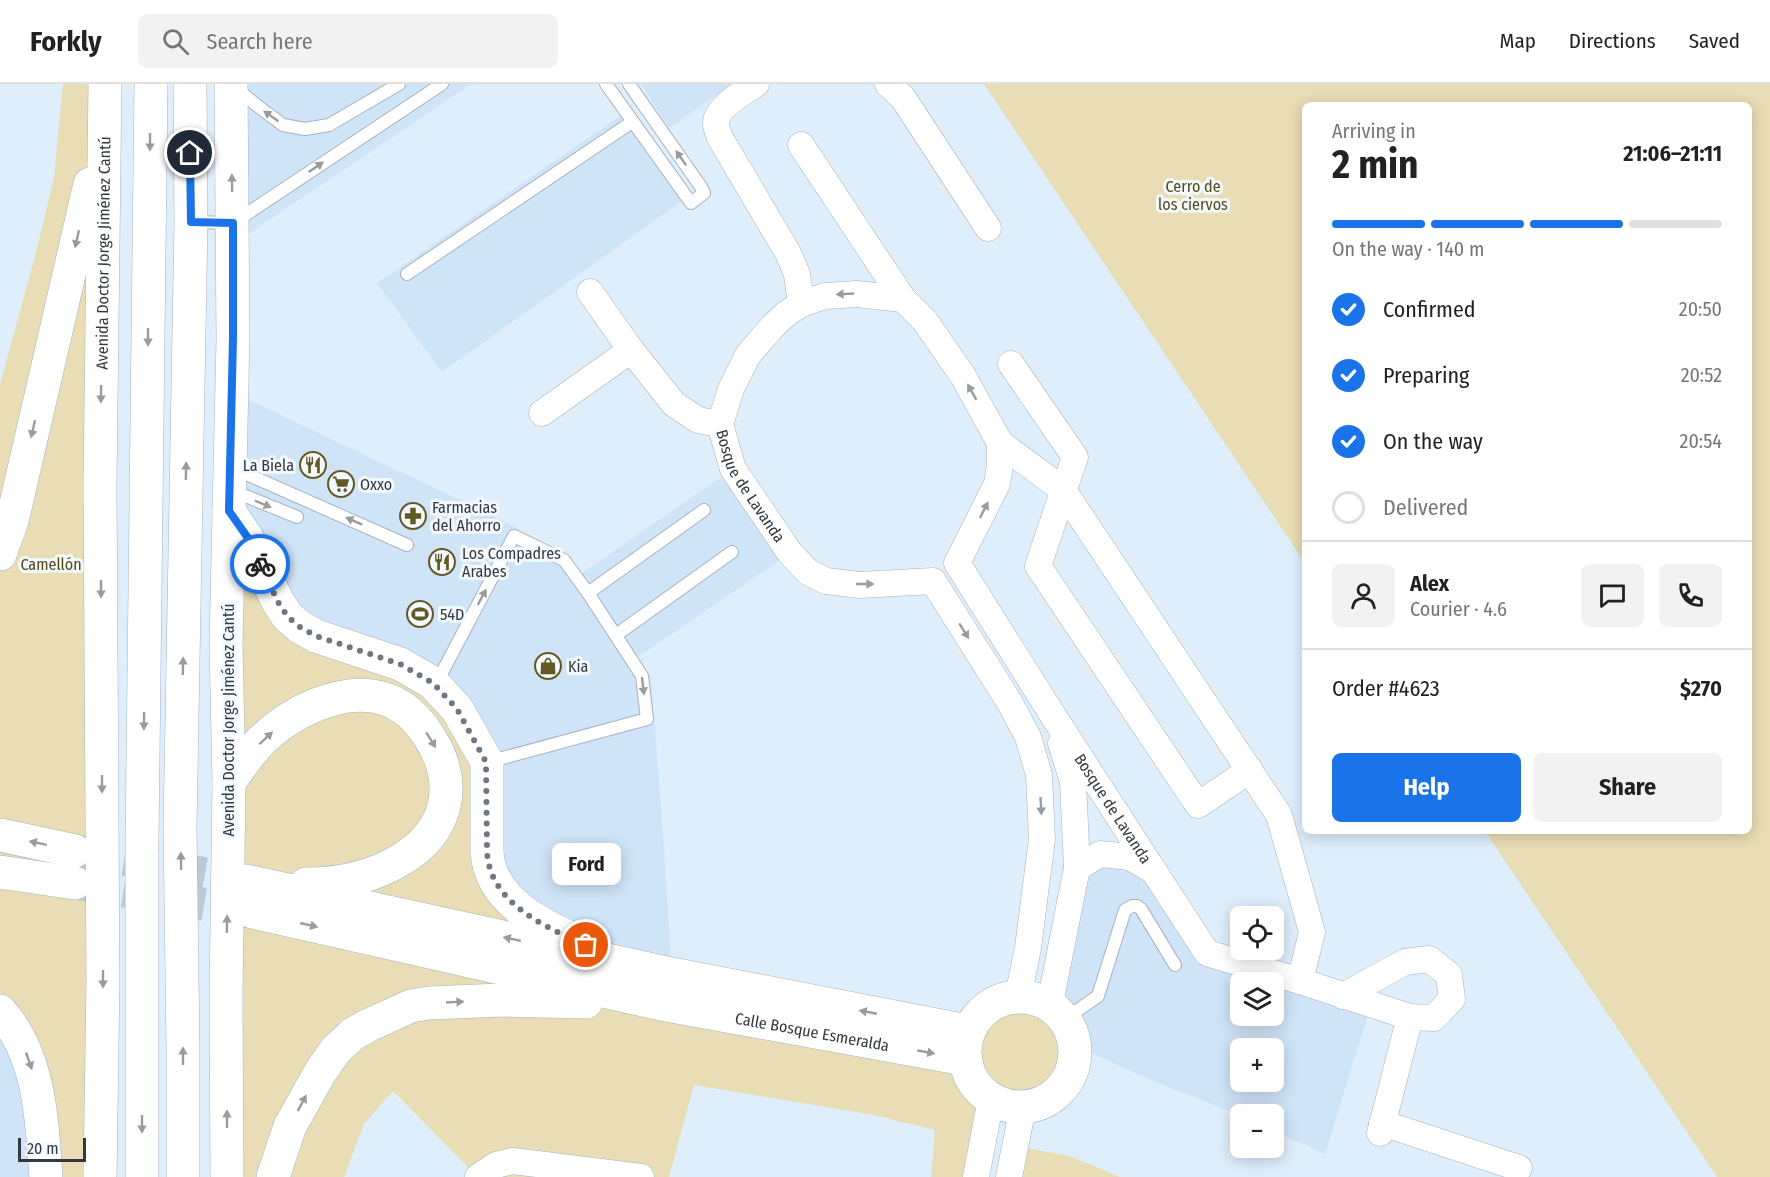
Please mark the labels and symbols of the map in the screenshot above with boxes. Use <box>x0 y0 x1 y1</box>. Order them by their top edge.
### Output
one-way arrow <box>264 110 280 122</box>
pin <box>164 127 215 178</box>
one-way arrow <box>145 133 155 152</box>
street label: Avenida Doctor Jorge Jiménez Cantú <box>92 136 114 370</box>
one-way arrow <box>676 150 687 166</box>
one-way arrow <box>308 162 325 173</box>
one-way arrow <box>227 173 237 192</box>
park label: Cerro de los ciervos <box>1158 177 1228 214</box>
one-way arrow <box>71 230 81 249</box>
one-way arrow <box>835 290 854 299</box>
one-way arrow <box>143 328 153 347</box>
one-way arrow <box>967 383 977 400</box>
one-way arrow <box>96 385 106 404</box>
one-way arrow <box>28 420 37 439</box>
street label: Bosque de Lavanda <box>712 427 789 546</box>
restaurant icon: La Biela <box>298 450 328 480</box>
place label: La Biela <box>243 456 294 475</box>
one-way arrow <box>182 461 191 480</box>
supermarket icon: Oxxo <box>326 469 356 499</box>
place label: Oxxo <box>360 475 392 494</box>
place label: Farmacias del Ahorro <box>432 498 501 535</box>
one-way arrow <box>255 499 273 509</box>
pharmacy icon: Farmacias del Ahorro <box>398 501 428 531</box>
one-way arrow <box>979 502 988 519</box>
one-way arrow <box>344 516 362 526</box>
courier <box>230 534 290 594</box>
place label: Los Compadres Arabes <box>462 544 561 581</box>
restaurant icon: Los Compadres Arabes <box>427 547 457 577</box>
park label: Camellón <box>20 555 82 574</box>
one-way arrow <box>855 579 874 589</box>
one-way arrow <box>96 580 106 599</box>
one-way arrow <box>477 588 487 605</box>
sports icon: 54D <box>405 599 435 629</box>
street label: Avenida Doctor Jorge Jiménez Cantú <box>219 603 238 837</box>
place label: 54D <box>440 605 464 624</box>
one-way arrow <box>958 622 970 638</box>
shop icon: Kia <box>533 651 563 681</box>
one-way arrow <box>178 656 188 675</box>
place label: Kia <box>568 657 588 676</box>
one-way arrow <box>638 677 648 696</box>
one-way arrow <box>139 712 149 731</box>
one-way arrow <box>258 731 273 745</box>
one-way arrow <box>426 732 437 748</box>
street label: Bosque de Lavanda <box>1070 750 1155 867</box>
one-way arrow <box>97 775 107 794</box>
one-way arrow <box>1036 796 1045 815</box>
one-way arrow <box>28 838 47 847</box>
callout: Ford <box>552 843 620 885</box>
one-way arrow <box>176 851 186 870</box>
one-way arrow <box>222 914 232 933</box>
pin <box>560 919 611 970</box>
one-way arrow <box>300 920 318 930</box>
one-way arrow <box>503 934 521 944</box>
one-way arrow <box>98 970 108 989</box>
one-way arrow <box>445 997 464 1006</box>
one-way arrow <box>859 1007 878 1016</box>
street label: Calle Bosque Esmeralda <box>734 1009 891 1055</box>
one-way arrow <box>178 1046 188 1065</box>
one-way arrow <box>916 1048 935 1057</box>
one-way arrow <box>24 1052 34 1070</box>
one-way arrow <box>298 1095 307 1112</box>
one-way arrow <box>222 1109 231 1128</box>
one-way arrow <box>137 1114 147 1133</box>
scale bar <box>18 1135 86 1162</box>

